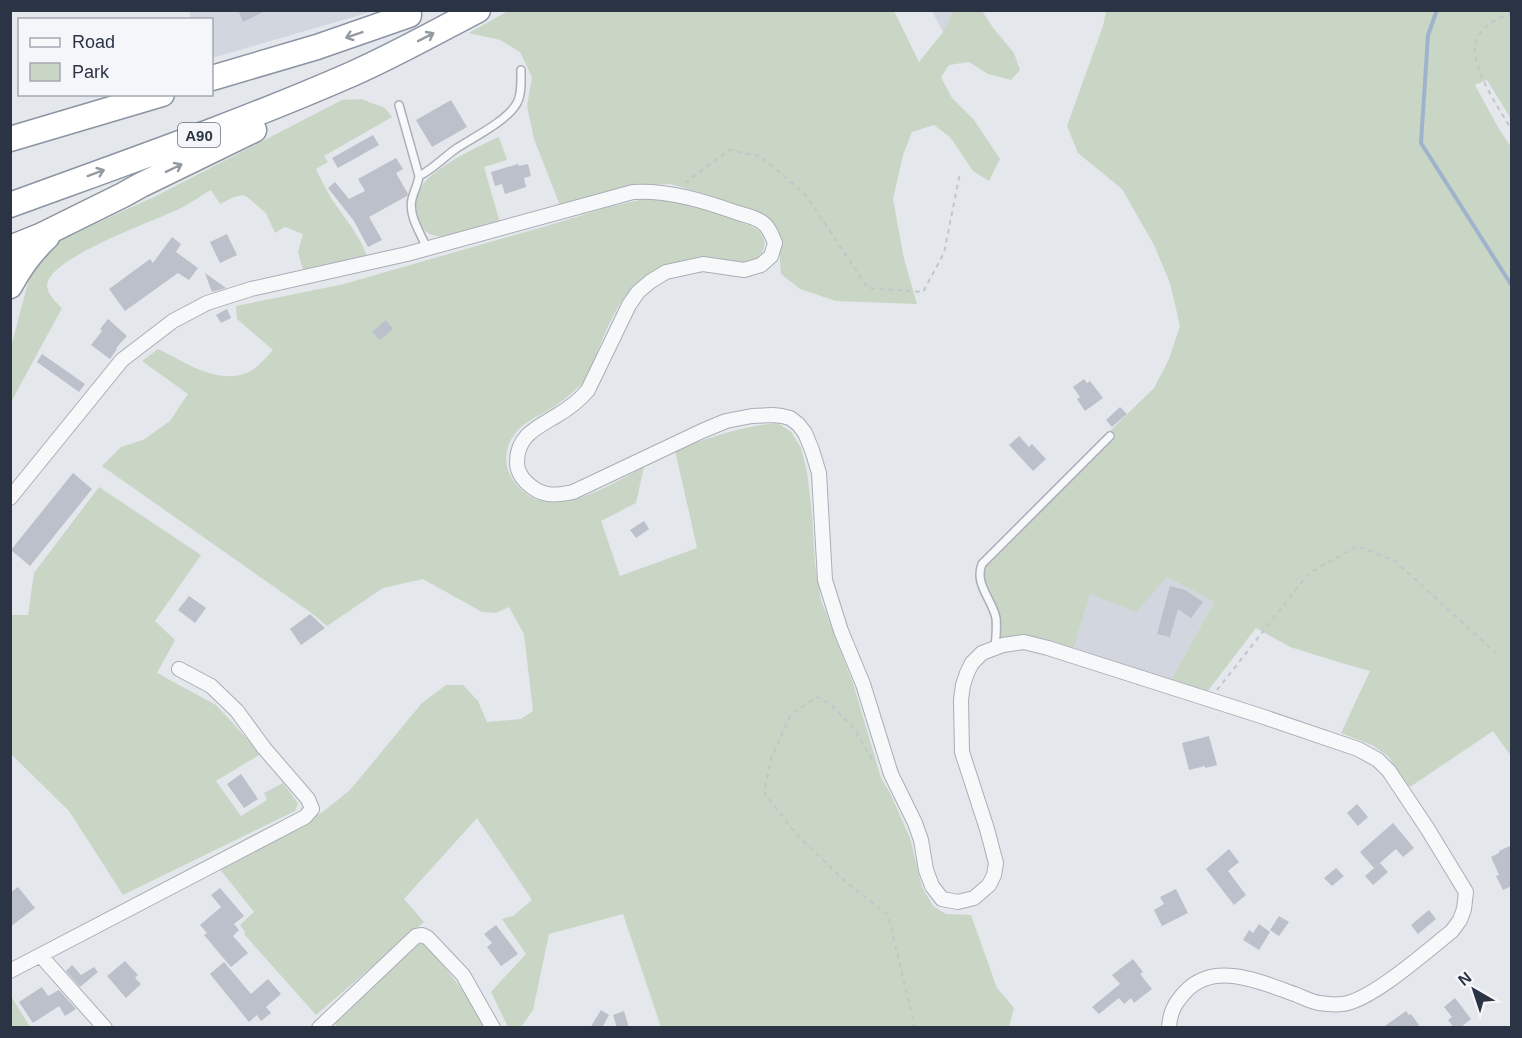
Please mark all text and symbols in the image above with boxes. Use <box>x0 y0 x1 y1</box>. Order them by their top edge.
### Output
legend <box>18 18 213 96</box>
one-way arrow <box>345 30 364 41</box>
one-way arrow <box>416 31 434 42</box>
text: Road <box>72 32 115 52</box>
text: Park <box>72 62 110 82</box>
road number: Α90 <box>178 123 220 147</box>
one-way arrow <box>165 162 183 173</box>
one-way arrow <box>86 167 105 178</box>
north arrow <box>1444 960 1504 1020</box>
text: N <box>1455 968 1475 989</box>

